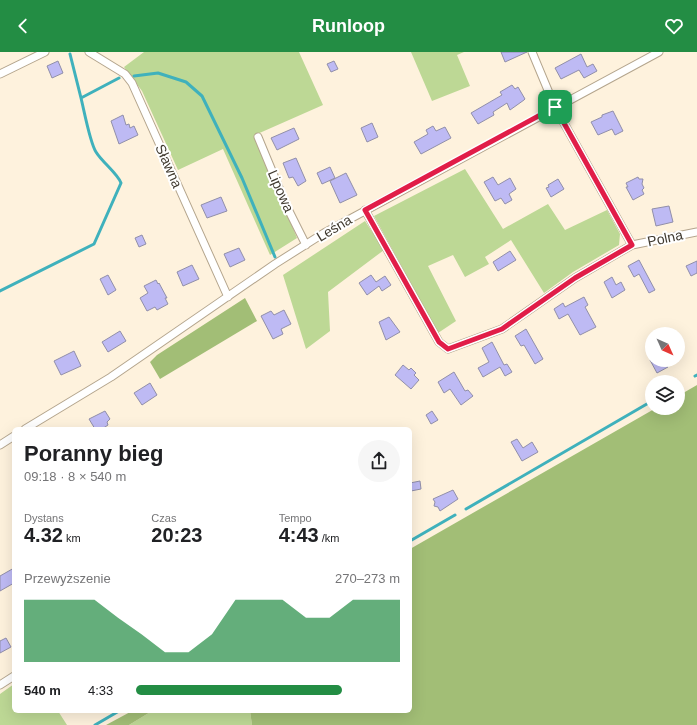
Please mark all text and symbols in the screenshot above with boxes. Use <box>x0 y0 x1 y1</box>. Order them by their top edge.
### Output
icon: back <box>12 15 34 37</box>
icon: heart <box>663 15 685 37</box>
text: Runloop <box>312 16 385 36</box>
pin <box>538 90 572 124</box>
icon: arrive <box>544 96 566 118</box>
street label: Sławna <box>152 142 186 190</box>
street label: Lipowa <box>265 167 297 215</box>
street label: Leśna <box>314 211 355 245</box>
street label: Polna <box>646 226 684 250</box>
north arrow <box>645 327 685 367</box>
map controls <box>645 327 685 415</box>
button: layers <box>645 375 685 415</box>
button: share <box>358 440 400 482</box>
text: Poranny bieg <box>24 441 163 466</box>
text: 09:18 · 8 × 540 m <box>24 469 126 484</box>
text: Dystans <box>24 512 64 524</box>
text: Czas <box>151 512 176 524</box>
text: Tempo <box>279 512 312 524</box>
text: 4.32 <box>24 524 63 546</box>
text: 20:23 <box>151 524 202 546</box>
text: 4:43 <box>279 524 319 546</box>
text: km <box>63 532 81 544</box>
text: /km <box>319 532 339 544</box>
text: Przewyższenie <box>24 571 111 586</box>
text: 270–273 m <box>335 571 400 586</box>
text: 540 m <box>24 683 61 698</box>
text: 4:33 <box>88 683 113 698</box>

